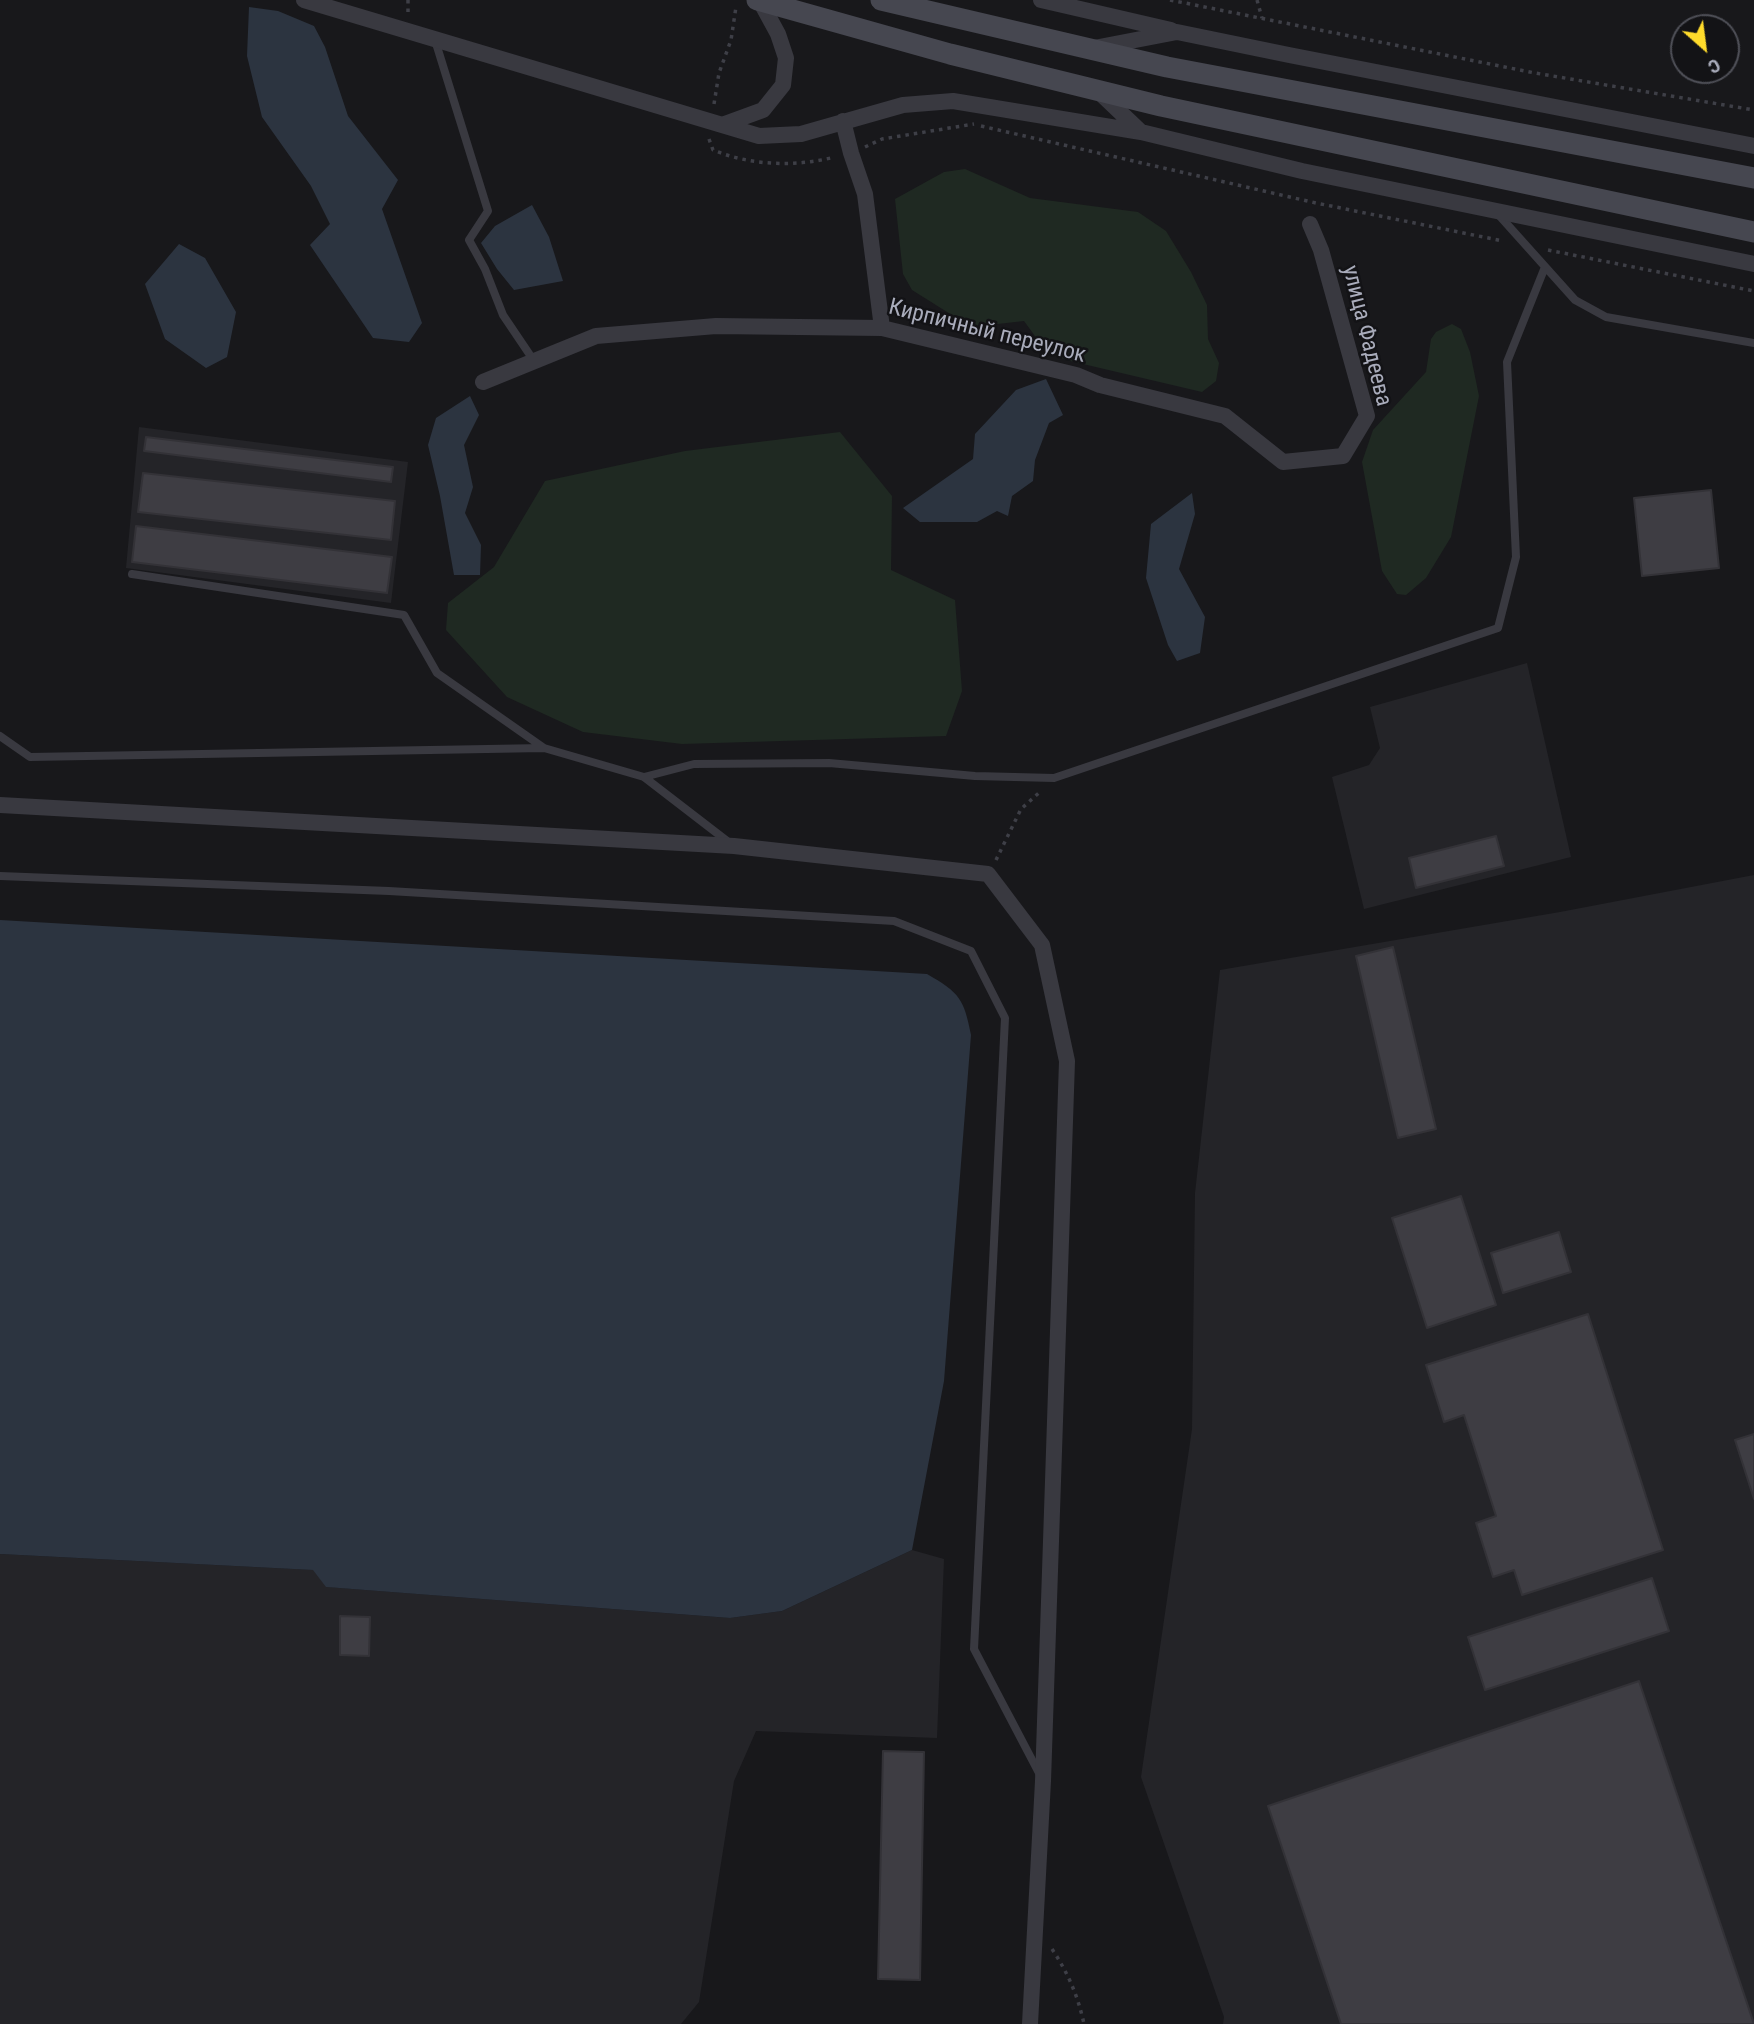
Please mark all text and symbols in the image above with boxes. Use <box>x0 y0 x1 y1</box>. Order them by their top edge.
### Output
north arrow <box>1670 14 1740 84</box>
text: С <box>1704 54 1724 79</box>
street label: улица Фадеева <box>1335 263 1397 409</box>
street label: Кирпичный переулок <box>885 294 1089 370</box>

